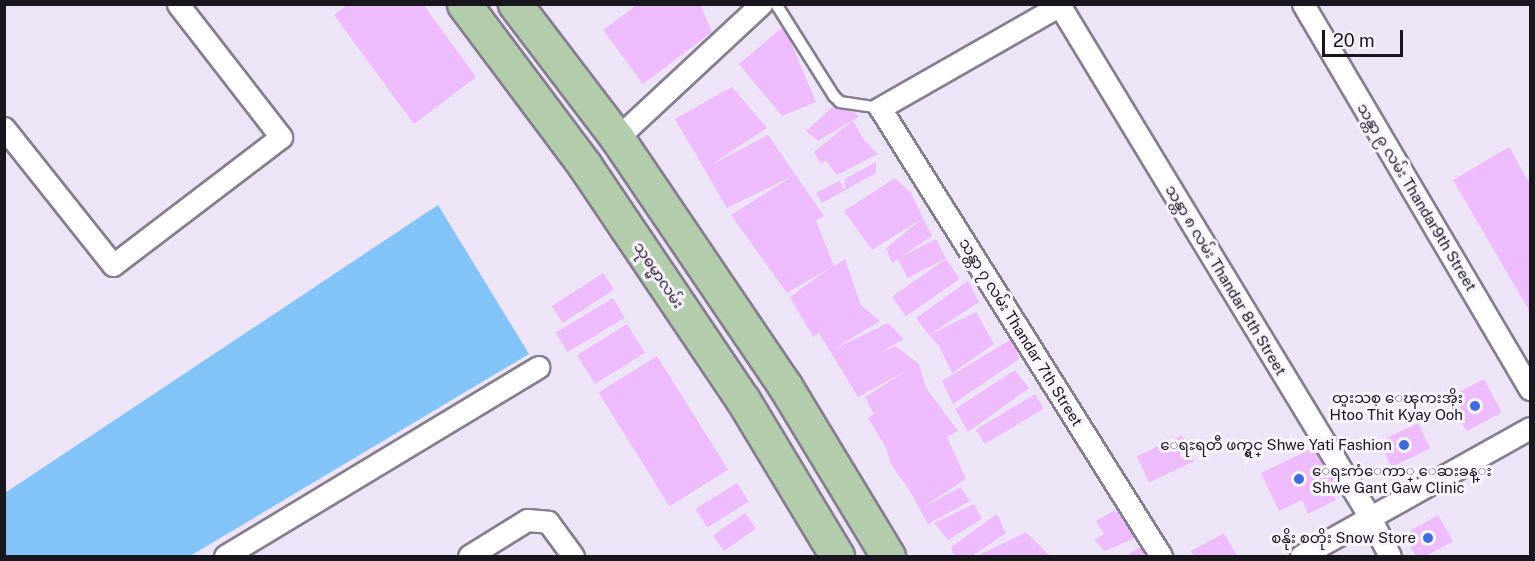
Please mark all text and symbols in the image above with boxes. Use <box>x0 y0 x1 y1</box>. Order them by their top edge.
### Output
scale bar <box>1325 18 1406 56</box>
text: 20 m <box>1333 30 1375 51</box>
street label: သန္တာ ၉ လမ်း Thandar9th Street <box>1354 100 1480 294</box>
street label: သန္တာ ၈ လမ်း Thandar 8th Street <box>1162 182 1290 378</box>
street label: သန္တာ ၇ လမ်း Thandar 7th Street <box>956 235 1086 429</box>
street label: သုဓမ္မာလမ်း <box>630 238 688 312</box>
place label: ထူးသစ္ ေၾကးအိုး Htoo Thit Kyay Ooh <box>1329 388 1463 423</box>
marker: ထူးသစ္ ေၾကးအိုး Htoo Thit Kyay Ooh <box>1468 399 1482 413</box>
place label: ေရႊရတီ ဖက္ရွင္ Shwe Yati Fashion <box>1160 436 1392 454</box>
marker: ေရႊရတီ ဖက္ရွင္ Shwe Yati Fashion <box>1397 438 1411 452</box>
place label: ေရႊကံေကာ္ ေဆးခန္း Shwe Gant Gaw Clinic <box>1312 461 1491 496</box>
marker: ေရႊကံေကာ္ ေဆးခန္း Shwe Gant Gaw Clinic <box>1290 470 1308 488</box>
place label: စနိုး စတိုး Snow Store <box>1271 529 1416 547</box>
marker: စနိုး စတိုး Snow Store <box>1421 531 1435 545</box>

